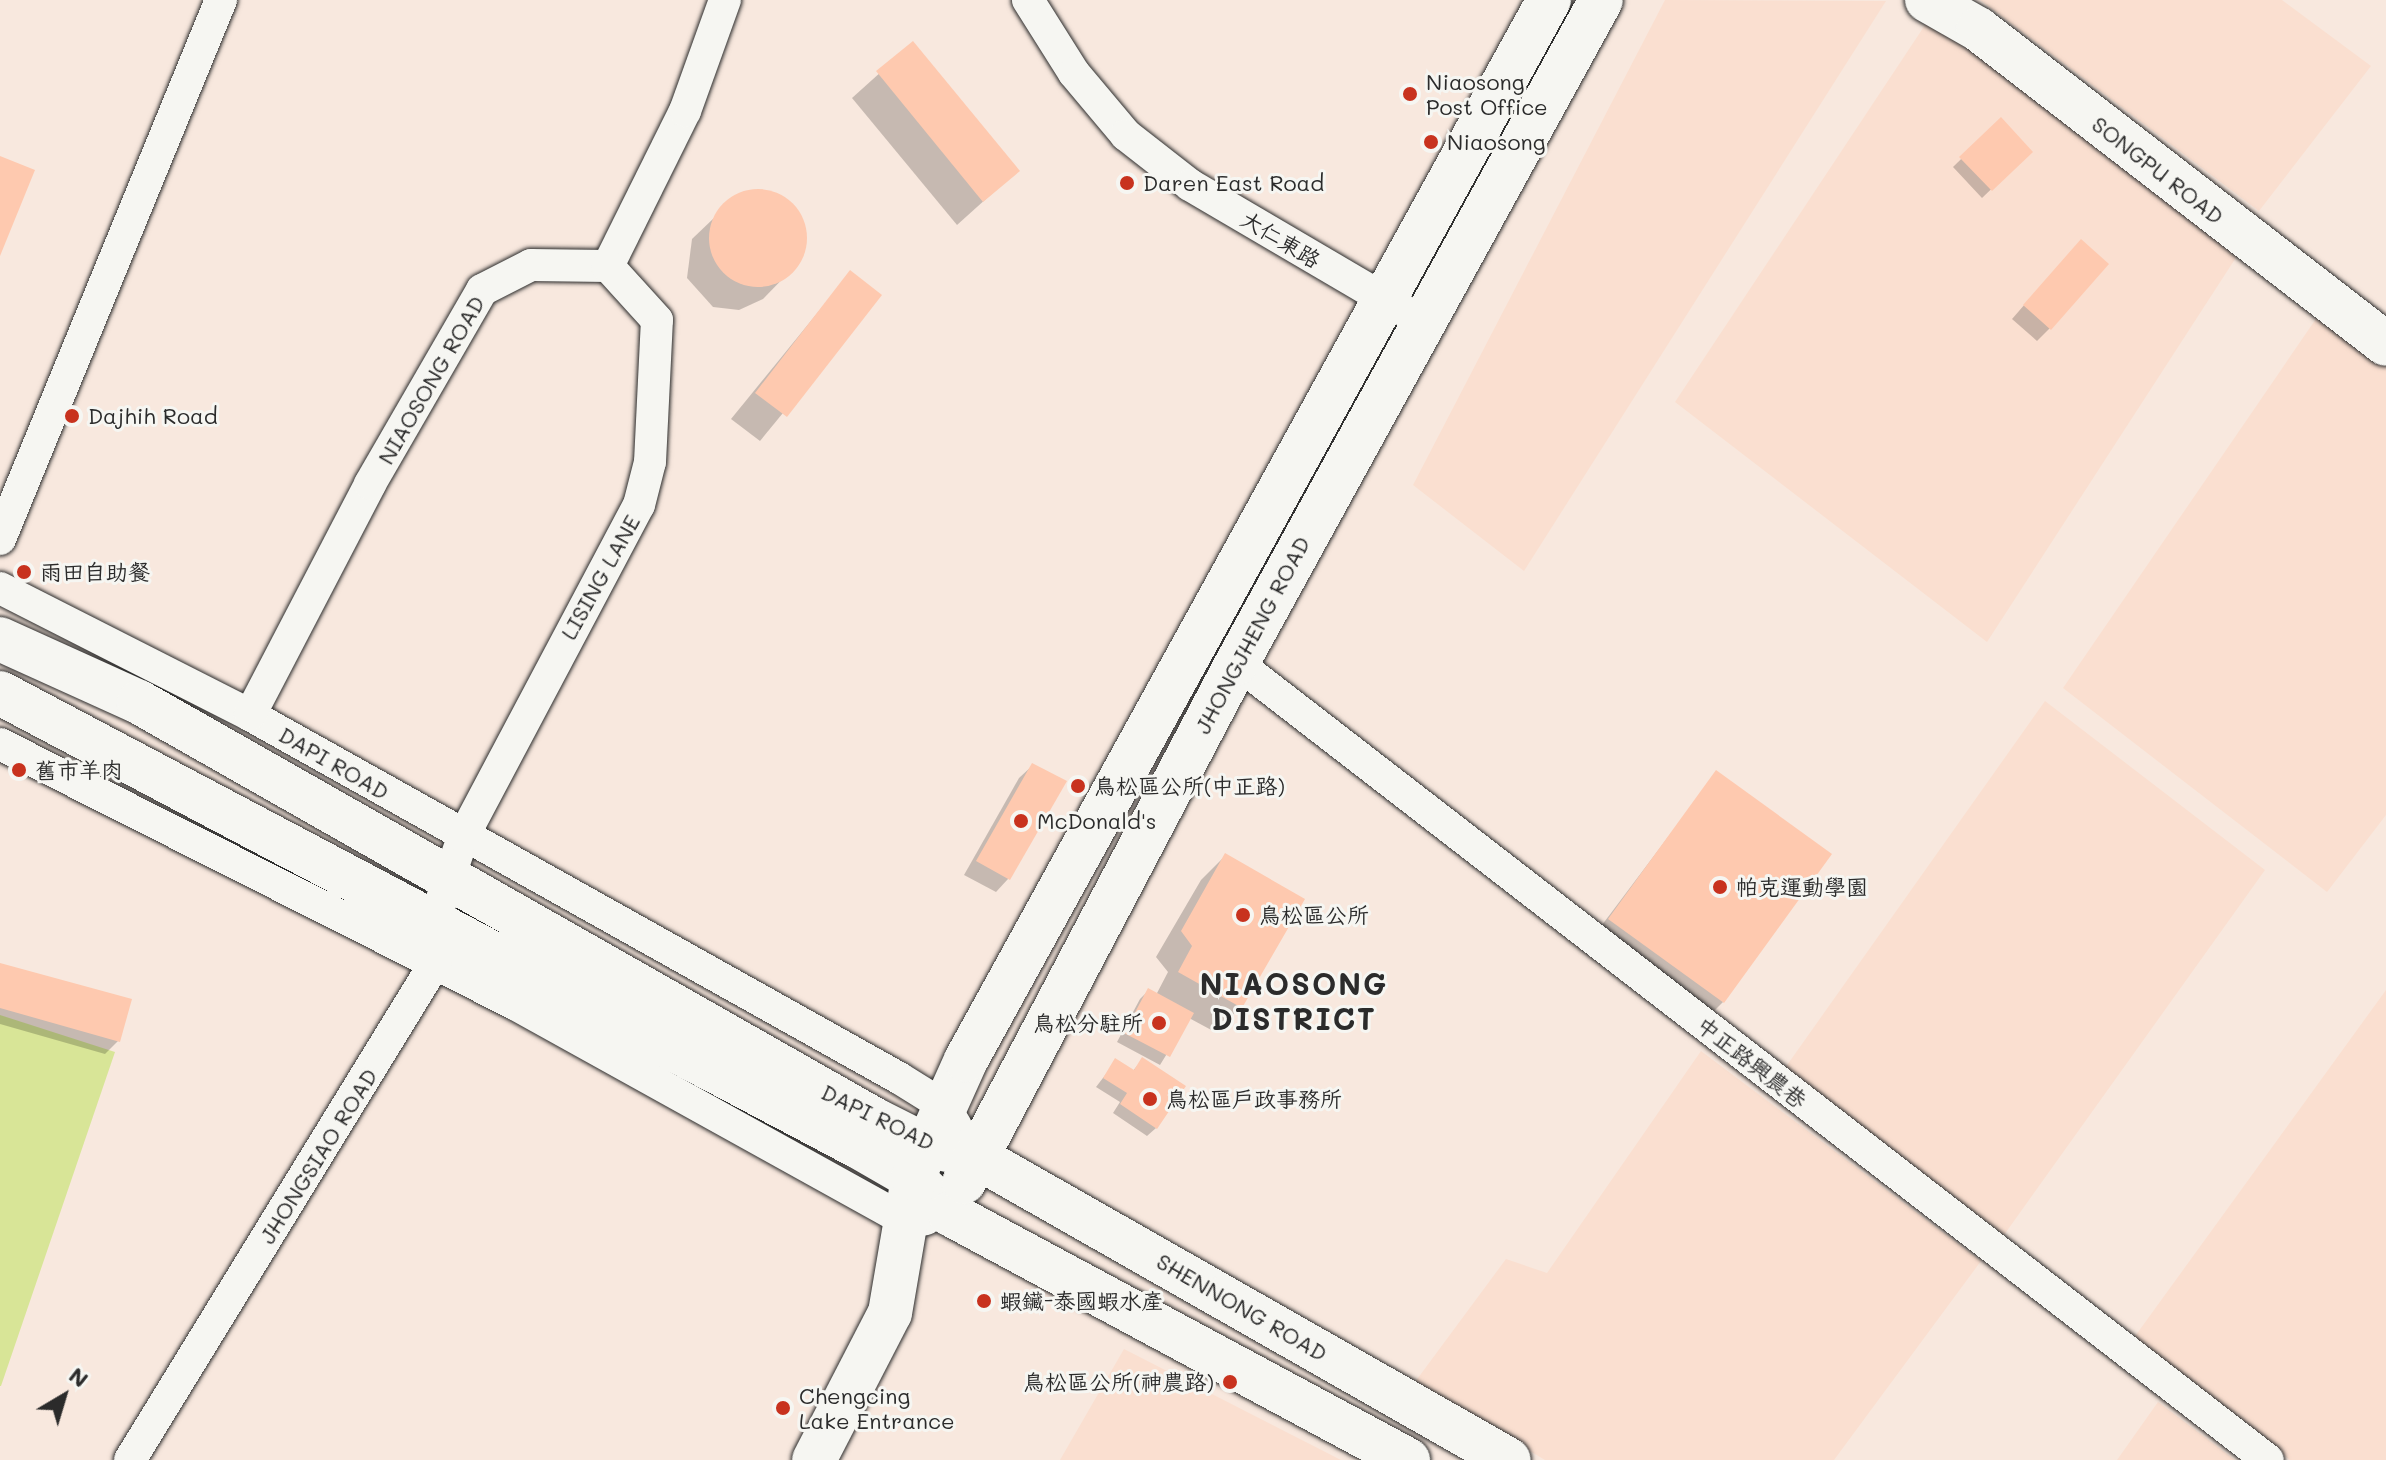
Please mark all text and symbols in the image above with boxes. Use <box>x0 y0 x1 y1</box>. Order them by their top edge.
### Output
place label: Niaosong Post Office <box>1426 68 1548 120</box>
marker: Niaosong Post Office <box>1401 85 1419 103</box>
street label: SONGPU ROAD <box>2087 111 2229 229</box>
place label: Niaosong <box>1447 129 1545 155</box>
marker: Niaosong <box>1422 133 1440 151</box>
place label: Daren East Road <box>1143 170 1324 196</box>
marker: Daren East Road <box>1118 174 1136 192</box>
street label: 大仁東路 <box>1236 205 1326 273</box>
street label: NIAOSONG ROAD <box>372 291 490 469</box>
place label: Dajhih Road <box>88 403 218 429</box>
marker: Dajhih Road <box>63 407 81 425</box>
street label: LISING LANE <box>555 510 645 644</box>
street label: JHONGJHENG ROAD <box>1189 532 1315 738</box>
place label: 雨田自助餐 <box>40 559 150 585</box>
marker: 雨田自助餐 <box>15 563 33 581</box>
street label: DAPI ROAD <box>274 721 394 805</box>
place label: 舊市羊肉 <box>35 757 123 783</box>
marker: 舊市羊肉 <box>10 761 28 779</box>
place label: 鳥松區公所(中正路) <box>1094 773 1285 799</box>
marker: 鳥松區公所(中正路) <box>1069 777 1087 795</box>
place label: McDonald's <box>1037 808 1157 834</box>
marker: McDonald's <box>1012 812 1030 830</box>
place label: 帕克運動學園 <box>1736 874 1868 900</box>
marker: 帕克運動學園 <box>1711 878 1729 896</box>
place label: 鳥松區公所 <box>1259 902 1369 928</box>
marker: 鳥松區公所 <box>1234 906 1252 924</box>
district label: NIAOSONG DISTRICT <box>1200 965 1388 1036</box>
place label: 鳥松分駐所 <box>1033 1010 1143 1036</box>
street label: 中正路興農巷 <box>1692 1011 1812 1113</box>
marker: 鳥松分駐所 <box>1150 1014 1168 1032</box>
street label: JHONGSIAO ROAD <box>253 1064 383 1248</box>
street label: DAPI ROAD <box>817 1078 939 1156</box>
place label: 鳥松區戶政事務所 <box>1166 1086 1342 1112</box>
marker: 鳥松區戶政事務所 <box>1141 1090 1159 1108</box>
street label: SHENNONG ROAD <box>1152 1248 1332 1366</box>
place label: 蝦鑶-泰國蝦水產 <box>1000 1288 1163 1314</box>
marker: 蝦鑶-泰國蝦水產 <box>975 1292 993 1310</box>
north arrow <box>24 1356 104 1436</box>
text: N <box>64 1360 95 1393</box>
place label: 鳥松區公所(神農路) <box>1023 1369 1214 1395</box>
marker: 鳥松區公所(神農路) <box>1221 1373 1239 1391</box>
place label: Chengcing Lake Entrance <box>799 1382 955 1434</box>
marker: Chengcing Lake Entrance <box>774 1399 792 1417</box>

